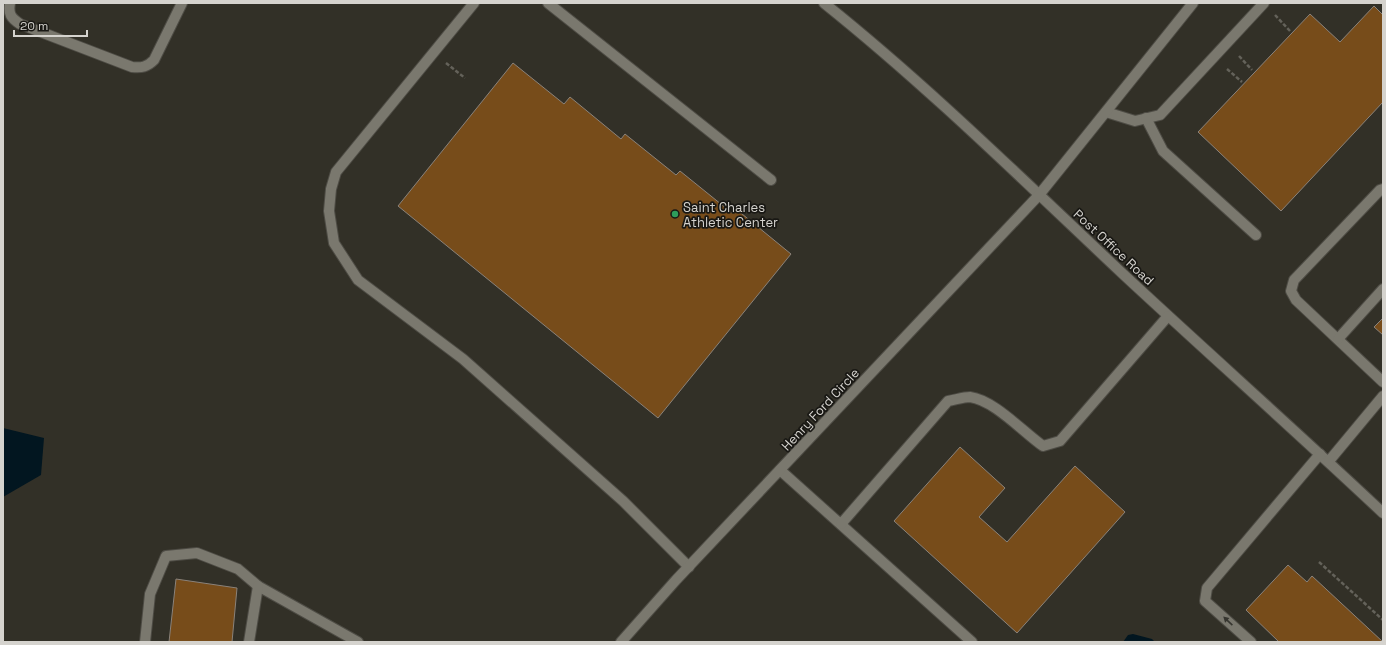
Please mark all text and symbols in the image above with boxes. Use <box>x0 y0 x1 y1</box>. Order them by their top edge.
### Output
scale bar <box>14 12 87 38</box>
text: 20 m <box>20 18 48 34</box>
place label: Saint Charles Athletic Center <box>683 199 778 231</box>
street label: Post Office Road <box>1070 206 1157 289</box>
marker: Saint Charles Athletic Center <box>670 209 680 219</box>
street label: Henry Ford Circle <box>778 365 863 454</box>
one-way arrow <box>1223 617 1233 626</box>

